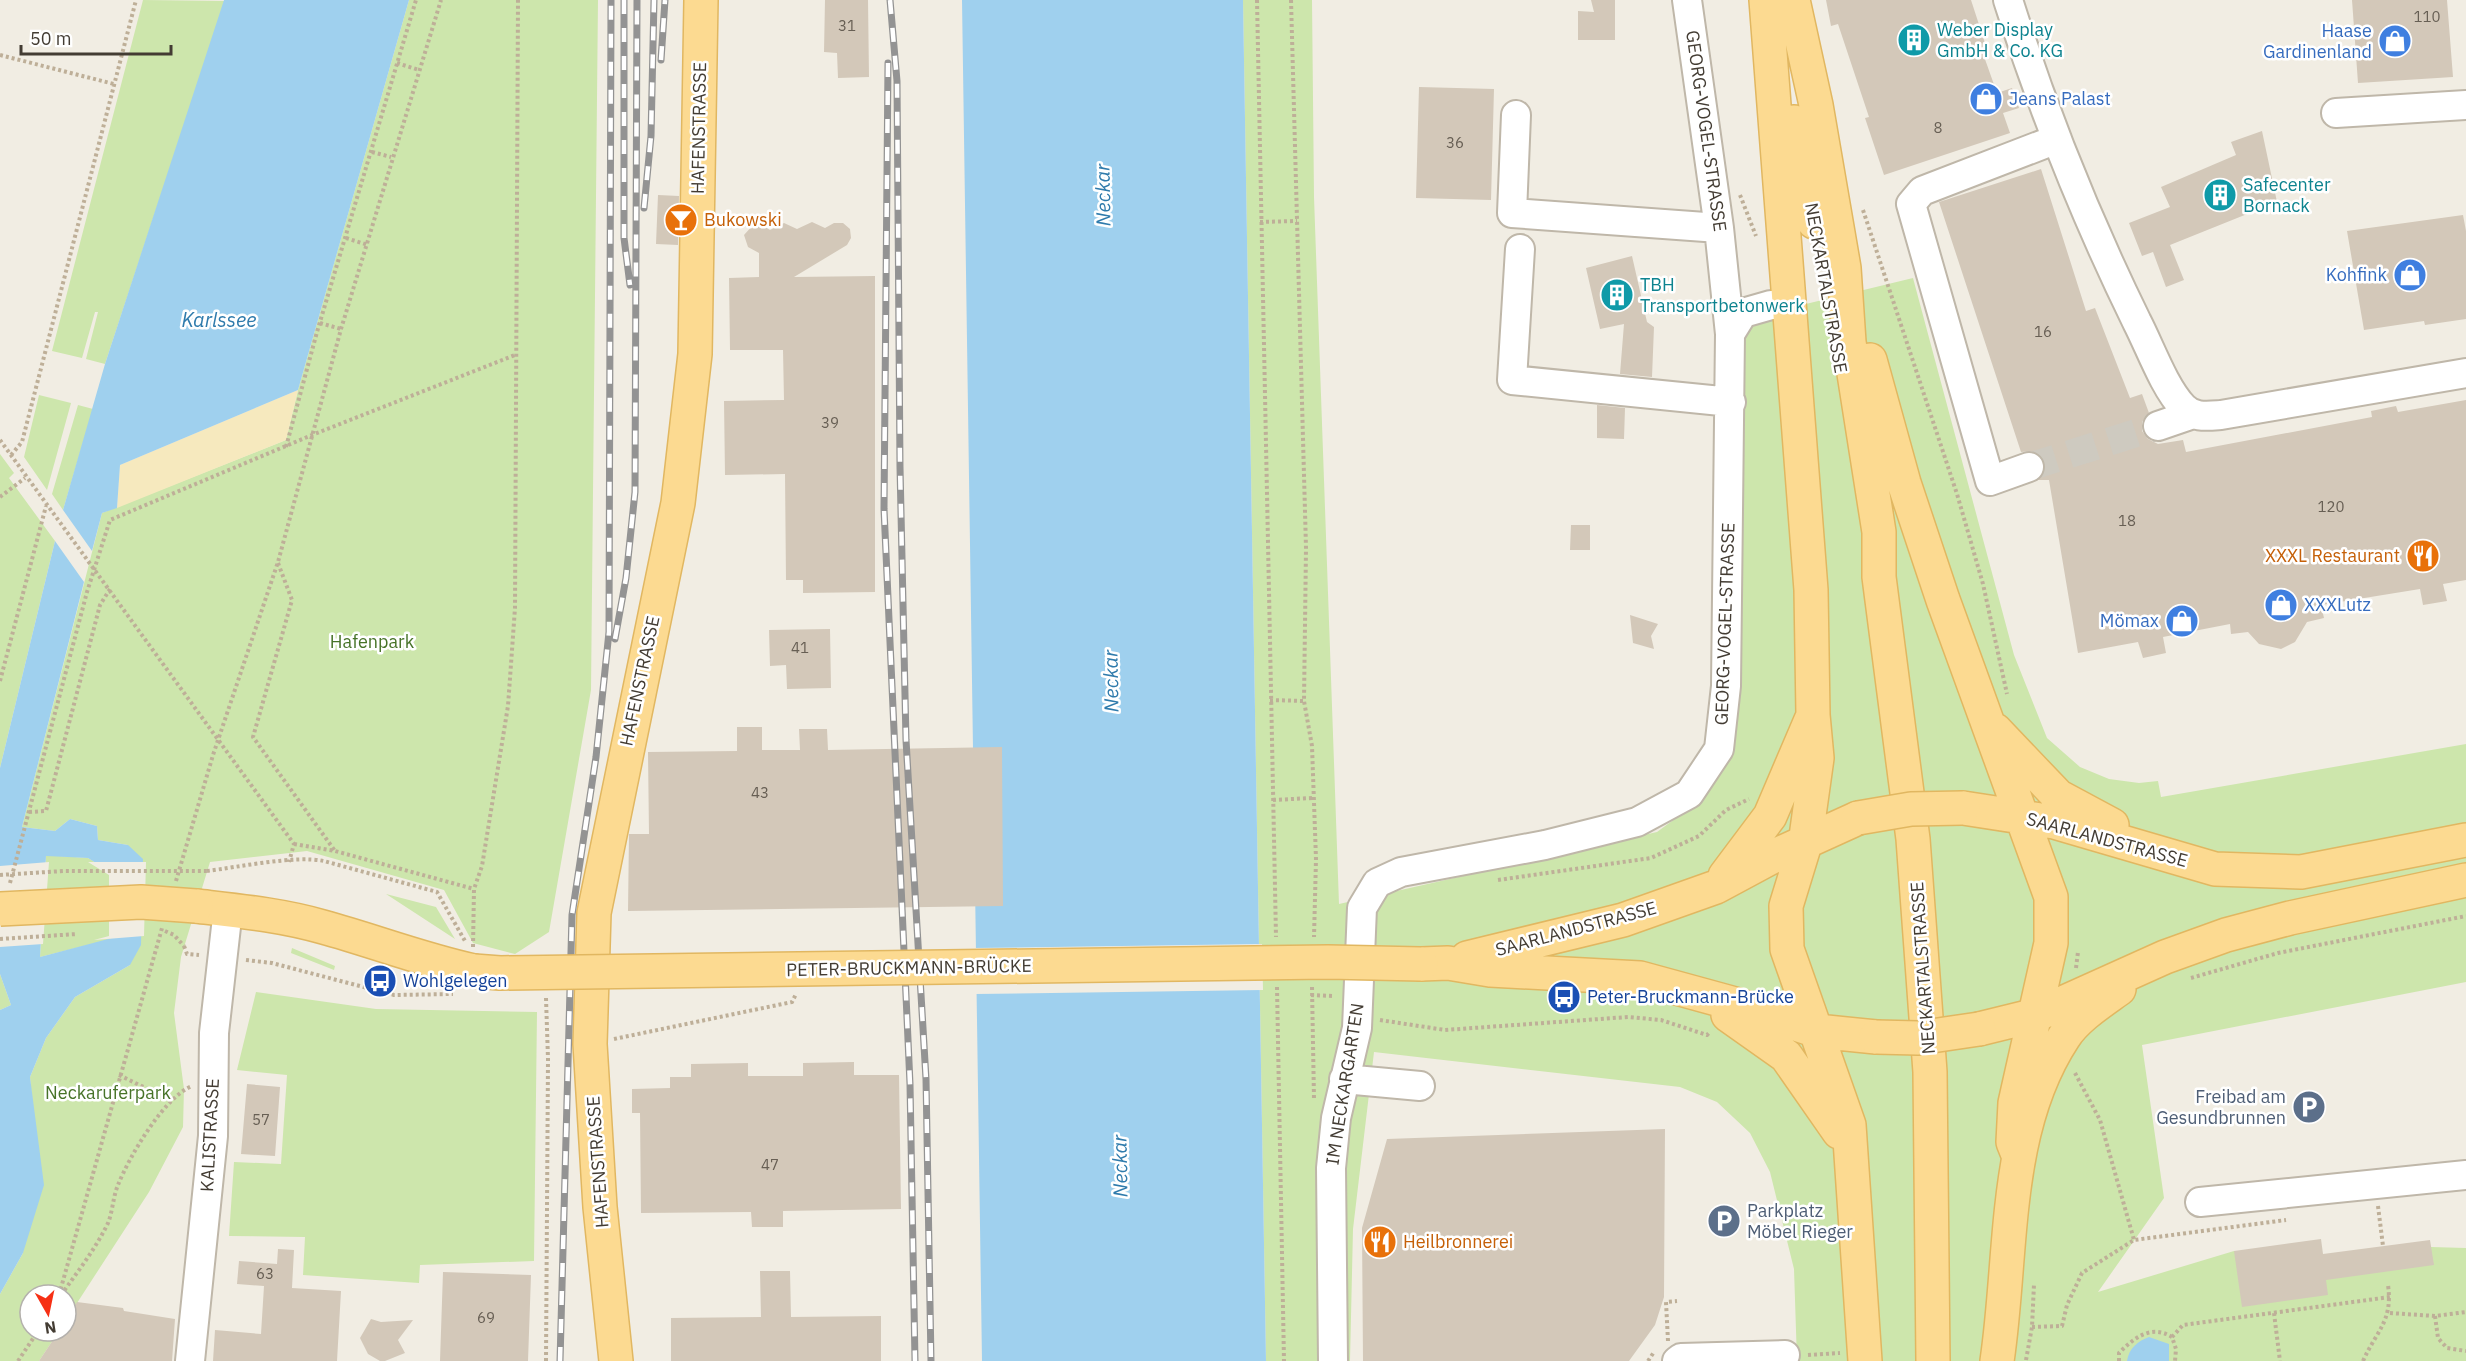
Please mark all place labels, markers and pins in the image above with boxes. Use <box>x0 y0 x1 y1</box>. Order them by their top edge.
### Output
place label: Weber Display GmbH & Co. KG <box>1937 18 2063 62</box>
place label: Haase Gardinenland <box>2263 19 2372 63</box>
building icon: Weber Display GmbH & Co. KG <box>1896 22 1932 58</box>
shop icon: Haase Gardinenland <box>2377 23 2413 59</box>
shop icon: Jeans Palast <box>1968 81 2004 117</box>
place label: Jeans Palast <box>2009 87 2111 110</box>
place label: Safecenter Bornack <box>2243 173 2331 217</box>
building icon: Safecenter Bornack <box>2202 177 2238 213</box>
bar icon: Bukowski <box>663 202 699 238</box>
place label: Bukowski <box>704 208 782 231</box>
shop icon: Kohfink <box>2392 257 2428 293</box>
place label: Kohfink <box>2326 263 2388 286</box>
place label: TBH Transportbetonwerk <box>1640 273 1805 317</box>
building icon: TBH Transportbetonwerk <box>1599 277 1635 313</box>
restaurant icon: XXXL Restaurant <box>2405 538 2441 574</box>
place label: XXXL Restaurant <box>2265 544 2400 567</box>
shop icon: XXXLutz <box>2263 587 2299 623</box>
place label: XXXLutz <box>2304 593 2371 616</box>
shop icon: Mömax <box>2164 603 2200 639</box>
place label: Mömax <box>2100 609 2159 632</box>
bus stop icon: Wohlgelegen <box>362 963 398 999</box>
place label: Wohlgelegen <box>403 969 508 992</box>
bus stop icon: Peter-Bruckmann-Brücke <box>1546 979 1582 1015</box>
place label: Peter-Bruckmann-Brücke <box>1587 985 1794 1008</box>
place label: Freibad am Gesundbrunnen <box>2156 1085 2286 1129</box>
parking icon: Freibad am Gesundbrunnen <box>2291 1089 2327 1125</box>
place label: Parkplatz Möbel Rieger <box>1747 1199 1853 1243</box>
parking icon: Parkplatz Möbel Rieger <box>1706 1203 1742 1239</box>
restaurant icon: Heilbronnerei <box>1362 1224 1398 1260</box>
place label: Heilbronnerei <box>1403 1230 1513 1253</box>

